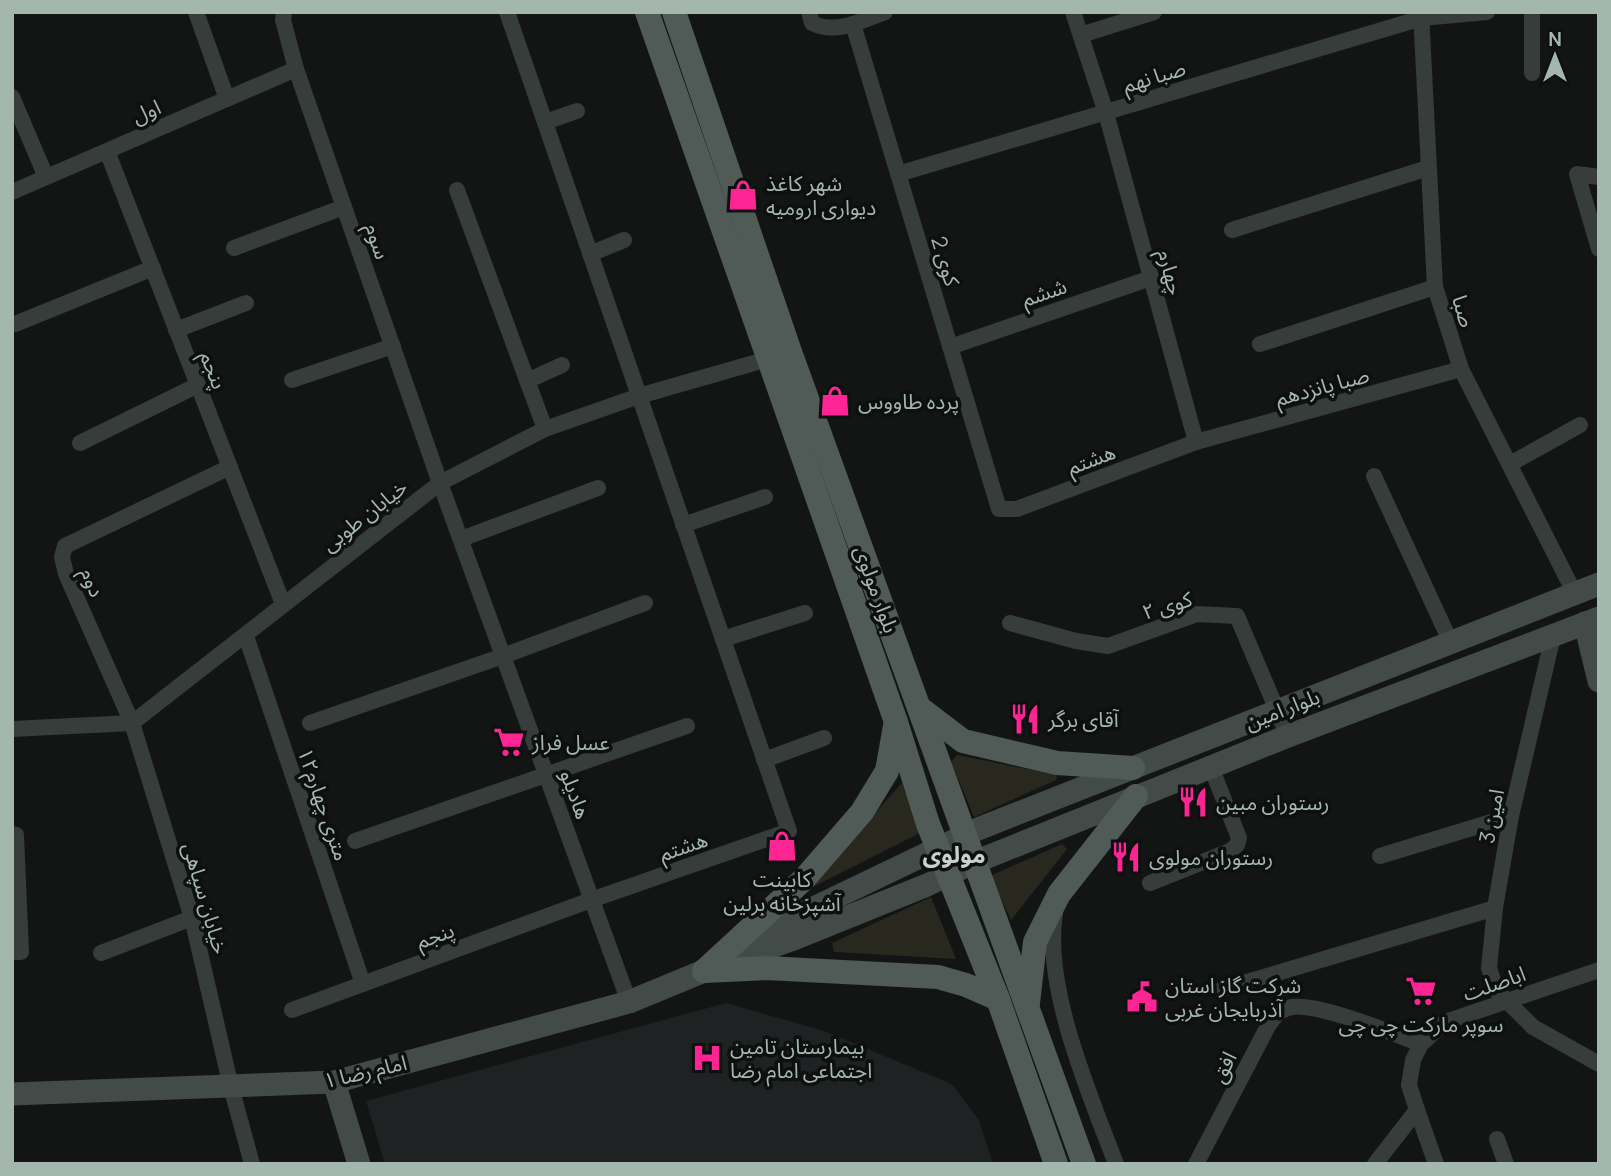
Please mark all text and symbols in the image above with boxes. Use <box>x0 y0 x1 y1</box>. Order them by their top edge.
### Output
north arrow <box>1520 21 1590 91</box>
text: N <box>1548 26 1562 52</box>
street label: صبا نهم <box>1119 53 1190 101</box>
street label: اول <box>127 92 165 130</box>
place label: شهر کاغذ دیواری ارومیه <box>766 169 876 221</box>
shop icon: شهر کاغذ دیواری ارومیه <box>726 178 760 212</box>
street label: سوم <box>356 219 397 264</box>
street label: کوی 2 <box>925 233 967 290</box>
street label: چهارم <box>1149 246 1190 299</box>
street label: ششم <box>1018 271 1071 315</box>
street label: صبا <box>1446 291 1482 331</box>
street label: پنجم <box>192 347 234 394</box>
street label: صبا پانزدهم <box>1272 360 1373 414</box>
shop icon: پرده طاووس <box>818 384 852 418</box>
place label: پرده طاووس <box>858 387 959 415</box>
street label: هشتم <box>1063 437 1120 483</box>
street label: خیابان طوبی <box>315 473 413 557</box>
street label: بلوار مولوی <box>848 541 906 637</box>
street label: دوم <box>72 563 112 602</box>
street label: کوی ۲ <box>1139 584 1196 626</box>
street label: بلوار امین <box>1241 682 1323 736</box>
restaurant icon: آقاى برگر <box>1008 702 1042 736</box>
place label: آقاى برگر <box>1047 705 1120 733</box>
supermarket icon: عسل فراز <box>492 725 526 759</box>
place label: عسل فراز <box>531 728 610 756</box>
street label: ۱۲متری چهارم <box>289 744 356 865</box>
street label: هادیلو <box>554 765 598 823</box>
restaurant icon: رستوران مبین <box>1176 785 1210 819</box>
street label: امین 3 <box>1472 786 1510 846</box>
place label: رستوران مبین <box>1216 788 1329 816</box>
street label: هشتم <box>655 825 712 869</box>
shop icon: کابینت آشپزخانه برلین <box>765 829 799 863</box>
district label: مولوی <box>922 838 986 870</box>
street label: خیابان سپاهی <box>177 839 235 957</box>
restaurant icon: رستوران مولوی <box>1109 840 1143 874</box>
place label: رستوران مولوی <box>1149 843 1273 871</box>
place label: کابینت آشپزخانه برلین <box>723 865 842 917</box>
street label: پنجم <box>412 915 459 957</box>
street label: اباصلت <box>1459 959 1529 1007</box>
place label: شرکت گاز استان آذربایجان غربی <box>1165 971 1301 1023</box>
supermarket icon: سوپر مارکت چی چی <box>1404 974 1438 1008</box>
public building icon: شرکت گاز استان آذربایجان غربی <box>1125 980 1159 1014</box>
place label: سوپر مارکت چی چی <box>1339 1010 1503 1038</box>
place label: بیمارستان تامین اجتماعی امام رضا <box>730 1032 872 1087</box>
hospital icon: بیمارستان تامین اجتماعی امام رضا <box>690 1041 724 1075</box>
street label: افق <box>1203 1047 1243 1087</box>
street label: امام رضا ۱ <box>321 1048 410 1097</box>

